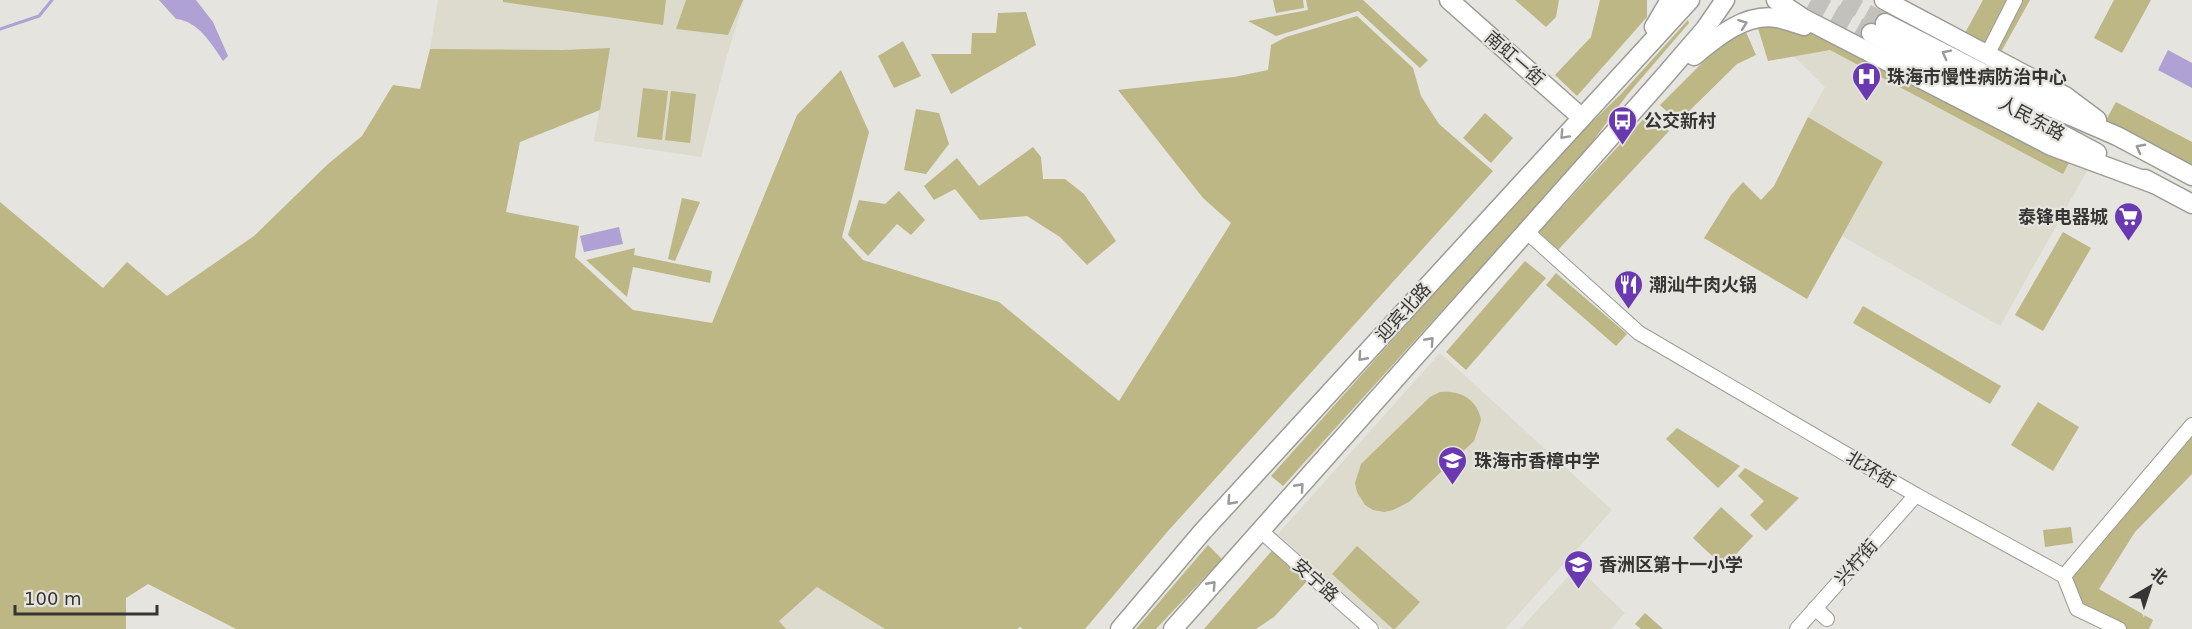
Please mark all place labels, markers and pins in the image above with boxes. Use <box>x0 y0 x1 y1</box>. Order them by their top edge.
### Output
hospital icon: 珠海市慢性病防治中心 <box>1850 60 1882 102</box>
place label: 珠海市慢性病防治中心 <box>1887 66 2067 87</box>
bus stop icon: 公交新村 <box>1607 104 1639 146</box>
place label: 公交新村 <box>1644 110 1716 131</box>
supermarket icon: 泰锋电器城 <box>2113 200 2145 242</box>
place label: 泰锋电器城 <box>2018 206 2108 227</box>
restaurant icon: 潮汕牛肉火锅 <box>1612 268 1644 310</box>
place label: 潮汕牛肉火锅 <box>1649 274 1757 295</box>
school or university icon: 珠海市香樟中学 <box>1437 444 1469 486</box>
place label: 珠海市香樟中学 <box>1474 450 1600 471</box>
school or university icon: 香洲区第十一小学 <box>1562 548 1594 590</box>
place label: 香洲区第十一小学 <box>1599 554 1743 575</box>

